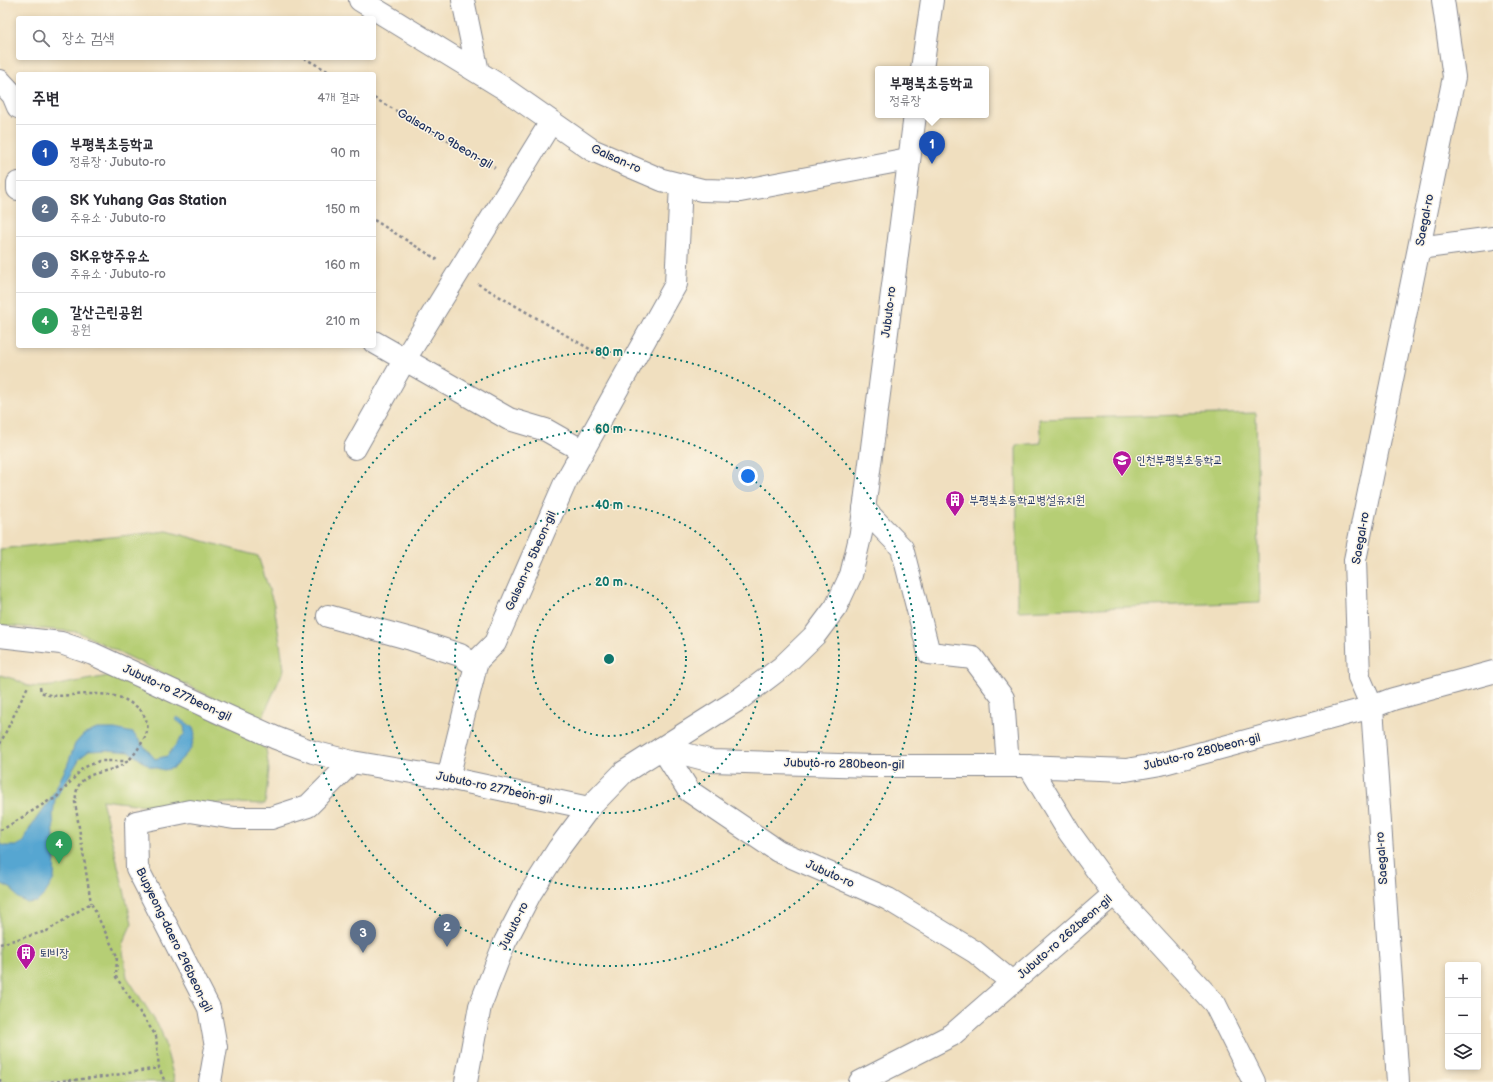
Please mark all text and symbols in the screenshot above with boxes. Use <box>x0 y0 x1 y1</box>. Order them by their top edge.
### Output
search box <box>16 16 376 60</box>
icon: search <box>30 27 52 49</box>
text: 장소 검색 <box>62 29 114 48</box>
popup <box>875 66 989 118</box>
text: 부평북초등학교 <box>890 74 974 93</box>
text: 주변 <box>32 89 59 109</box>
text: 4개 결과 <box>317 90 360 106</box>
text: 정류장 <box>890 93 921 109</box>
street label: Galsan-ro 9beon-gil <box>395 106 495 172</box>
pin: 1 <box>919 131 945 164</box>
text: 부평북초등학교 <box>70 135 155 154</box>
street label: Galsan-ro <box>589 141 644 177</box>
text: 1 <box>42 145 48 161</box>
text: 90 m <box>331 145 360 161</box>
text: 정류장 · Jubuto-ro <box>70 154 166 170</box>
text: SK Yuhang Gas Station <box>70 191 227 210</box>
street label: Saegal-ro <box>1413 192 1437 247</box>
text: 2 <box>41 201 49 217</box>
text: 150 m <box>326 201 360 217</box>
text: 주유소 · Jubuto-ro <box>70 210 166 226</box>
text: SK유향주유소 <box>70 247 150 266</box>
text: 3 <box>41 257 49 273</box>
text: 160 m <box>325 257 360 273</box>
text: 주유소 · Jubuto-ro <box>70 266 166 282</box>
street label: Jubuto-ro <box>878 285 900 339</box>
text: 갈산근린공원 <box>70 303 142 322</box>
text: 4 <box>41 313 49 329</box>
text: 210 m <box>326 313 360 329</box>
text: 공원 <box>70 322 91 338</box>
text: 80 m <box>595 345 623 360</box>
text: 60 m <box>595 422 623 437</box>
school or university icon: 인천부평북초등학교 <box>1111 449 1133 477</box>
place label: 인천부평북초등학교 <box>1136 453 1223 468</box>
your location <box>738 466 758 486</box>
building icon: 부평북초등학교병설유치원 <box>944 489 966 517</box>
place label: 부평북초등학교병설유치원 <box>969 493 1085 508</box>
text: 40 m <box>595 498 623 513</box>
street label: Galsan-ro 5beon-gil <box>502 509 560 613</box>
street label: Saegal-ro <box>1349 510 1373 565</box>
text: 20 m <box>595 575 623 590</box>
centre of rings <box>602 652 616 666</box>
street label: Jubuto-ro 277beon-gil <box>120 661 234 725</box>
street label: Jubuto-ro 280beon-gil <box>1142 730 1262 774</box>
street label: Jubuto-ro 280beon-gil <box>784 755 904 773</box>
street label: Jubuto-ro 277beon-gil <box>435 768 553 808</box>
pin: 4 <box>46 831 72 864</box>
street label: Saegal-ro <box>1373 831 1391 885</box>
street label: Jubuto-ro <box>803 857 857 891</box>
street label: Bupyeong-daero 296beon-gil <box>132 865 216 1015</box>
street label: Jubuto-ro 262beon-gil <box>1015 892 1115 982</box>
street label: Jubuto-ro <box>496 899 532 953</box>
pin: 2 <box>434 914 460 947</box>
pin: 3 <box>350 920 376 953</box>
building icon: 퇴비장 <box>15 942 37 970</box>
place label: 퇴비장 <box>40 946 69 961</box>
map controls <box>1445 962 1481 1070</box>
button: + <box>1445 962 1481 998</box>
button: − <box>1445 998 1481 1034</box>
button: layers <box>1445 1034 1481 1070</box>

